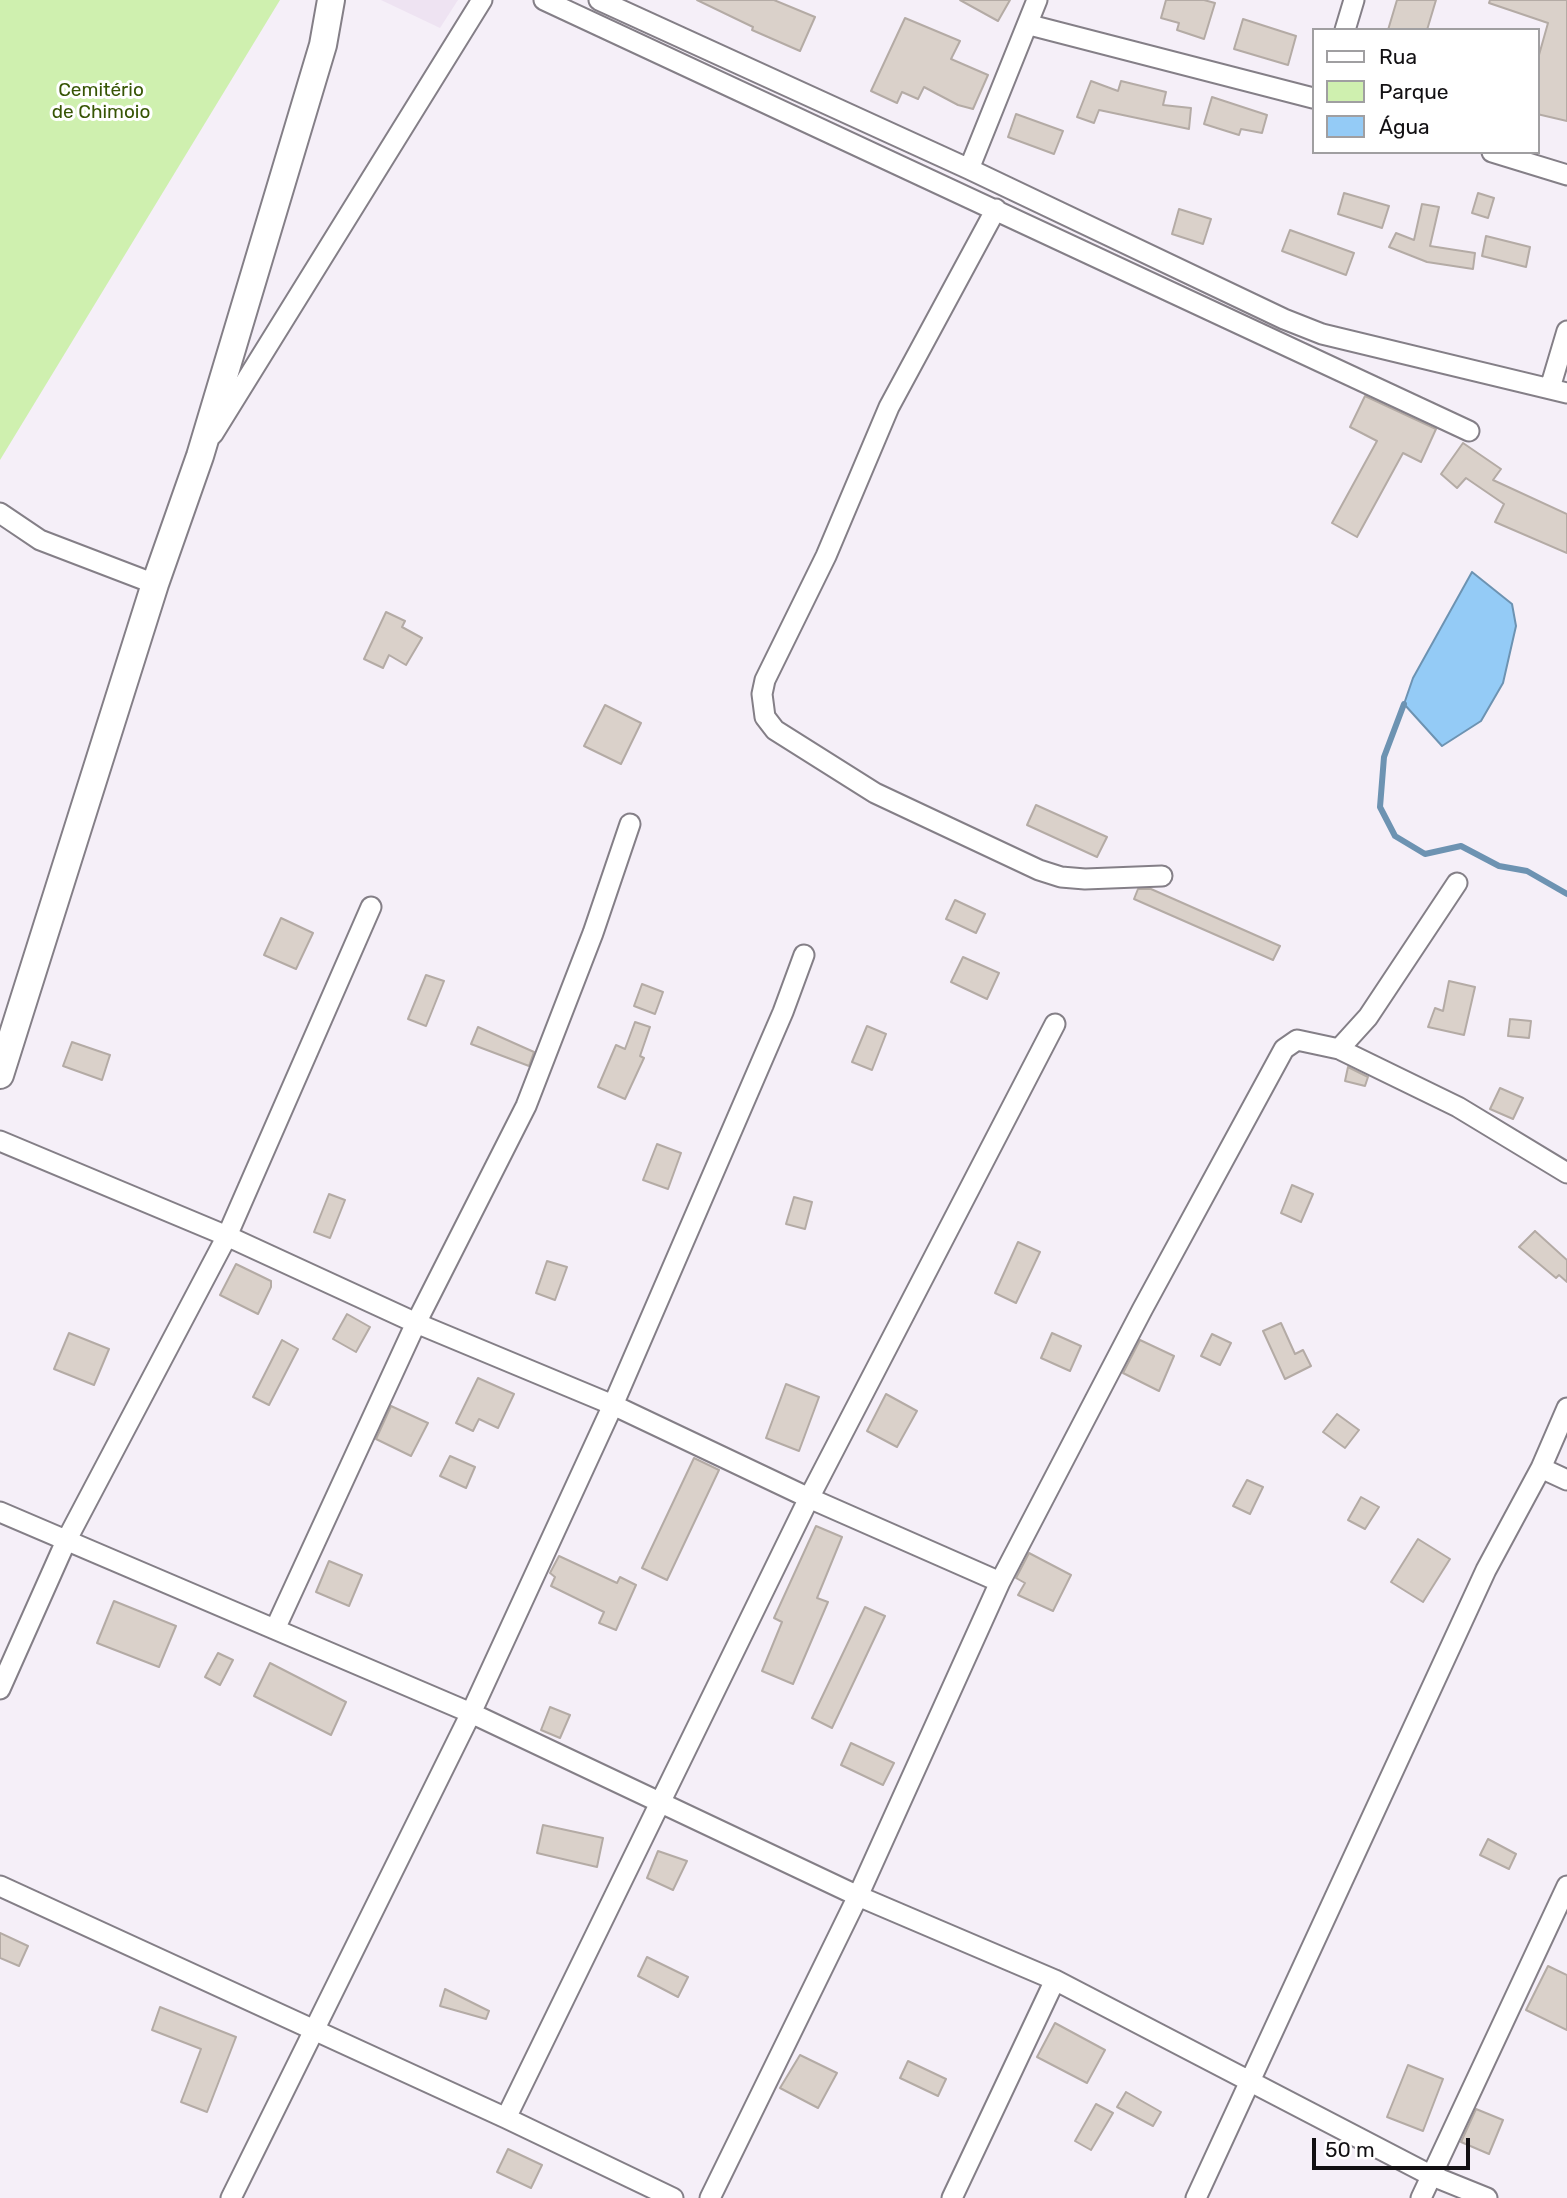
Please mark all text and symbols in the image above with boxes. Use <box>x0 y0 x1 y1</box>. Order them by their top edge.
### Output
legend <box>1312 28 1539 154</box>
text: Rua <box>1379 44 1417 69</box>
text: Parque <box>1379 79 1449 104</box>
park label: Cemitério de Chimoio <box>52 80 150 124</box>
text: Água <box>1379 114 1430 139</box>
scale bar <box>1315 2124 1472 2168</box>
text: 50 m <box>1325 2137 1375 2162</box>

